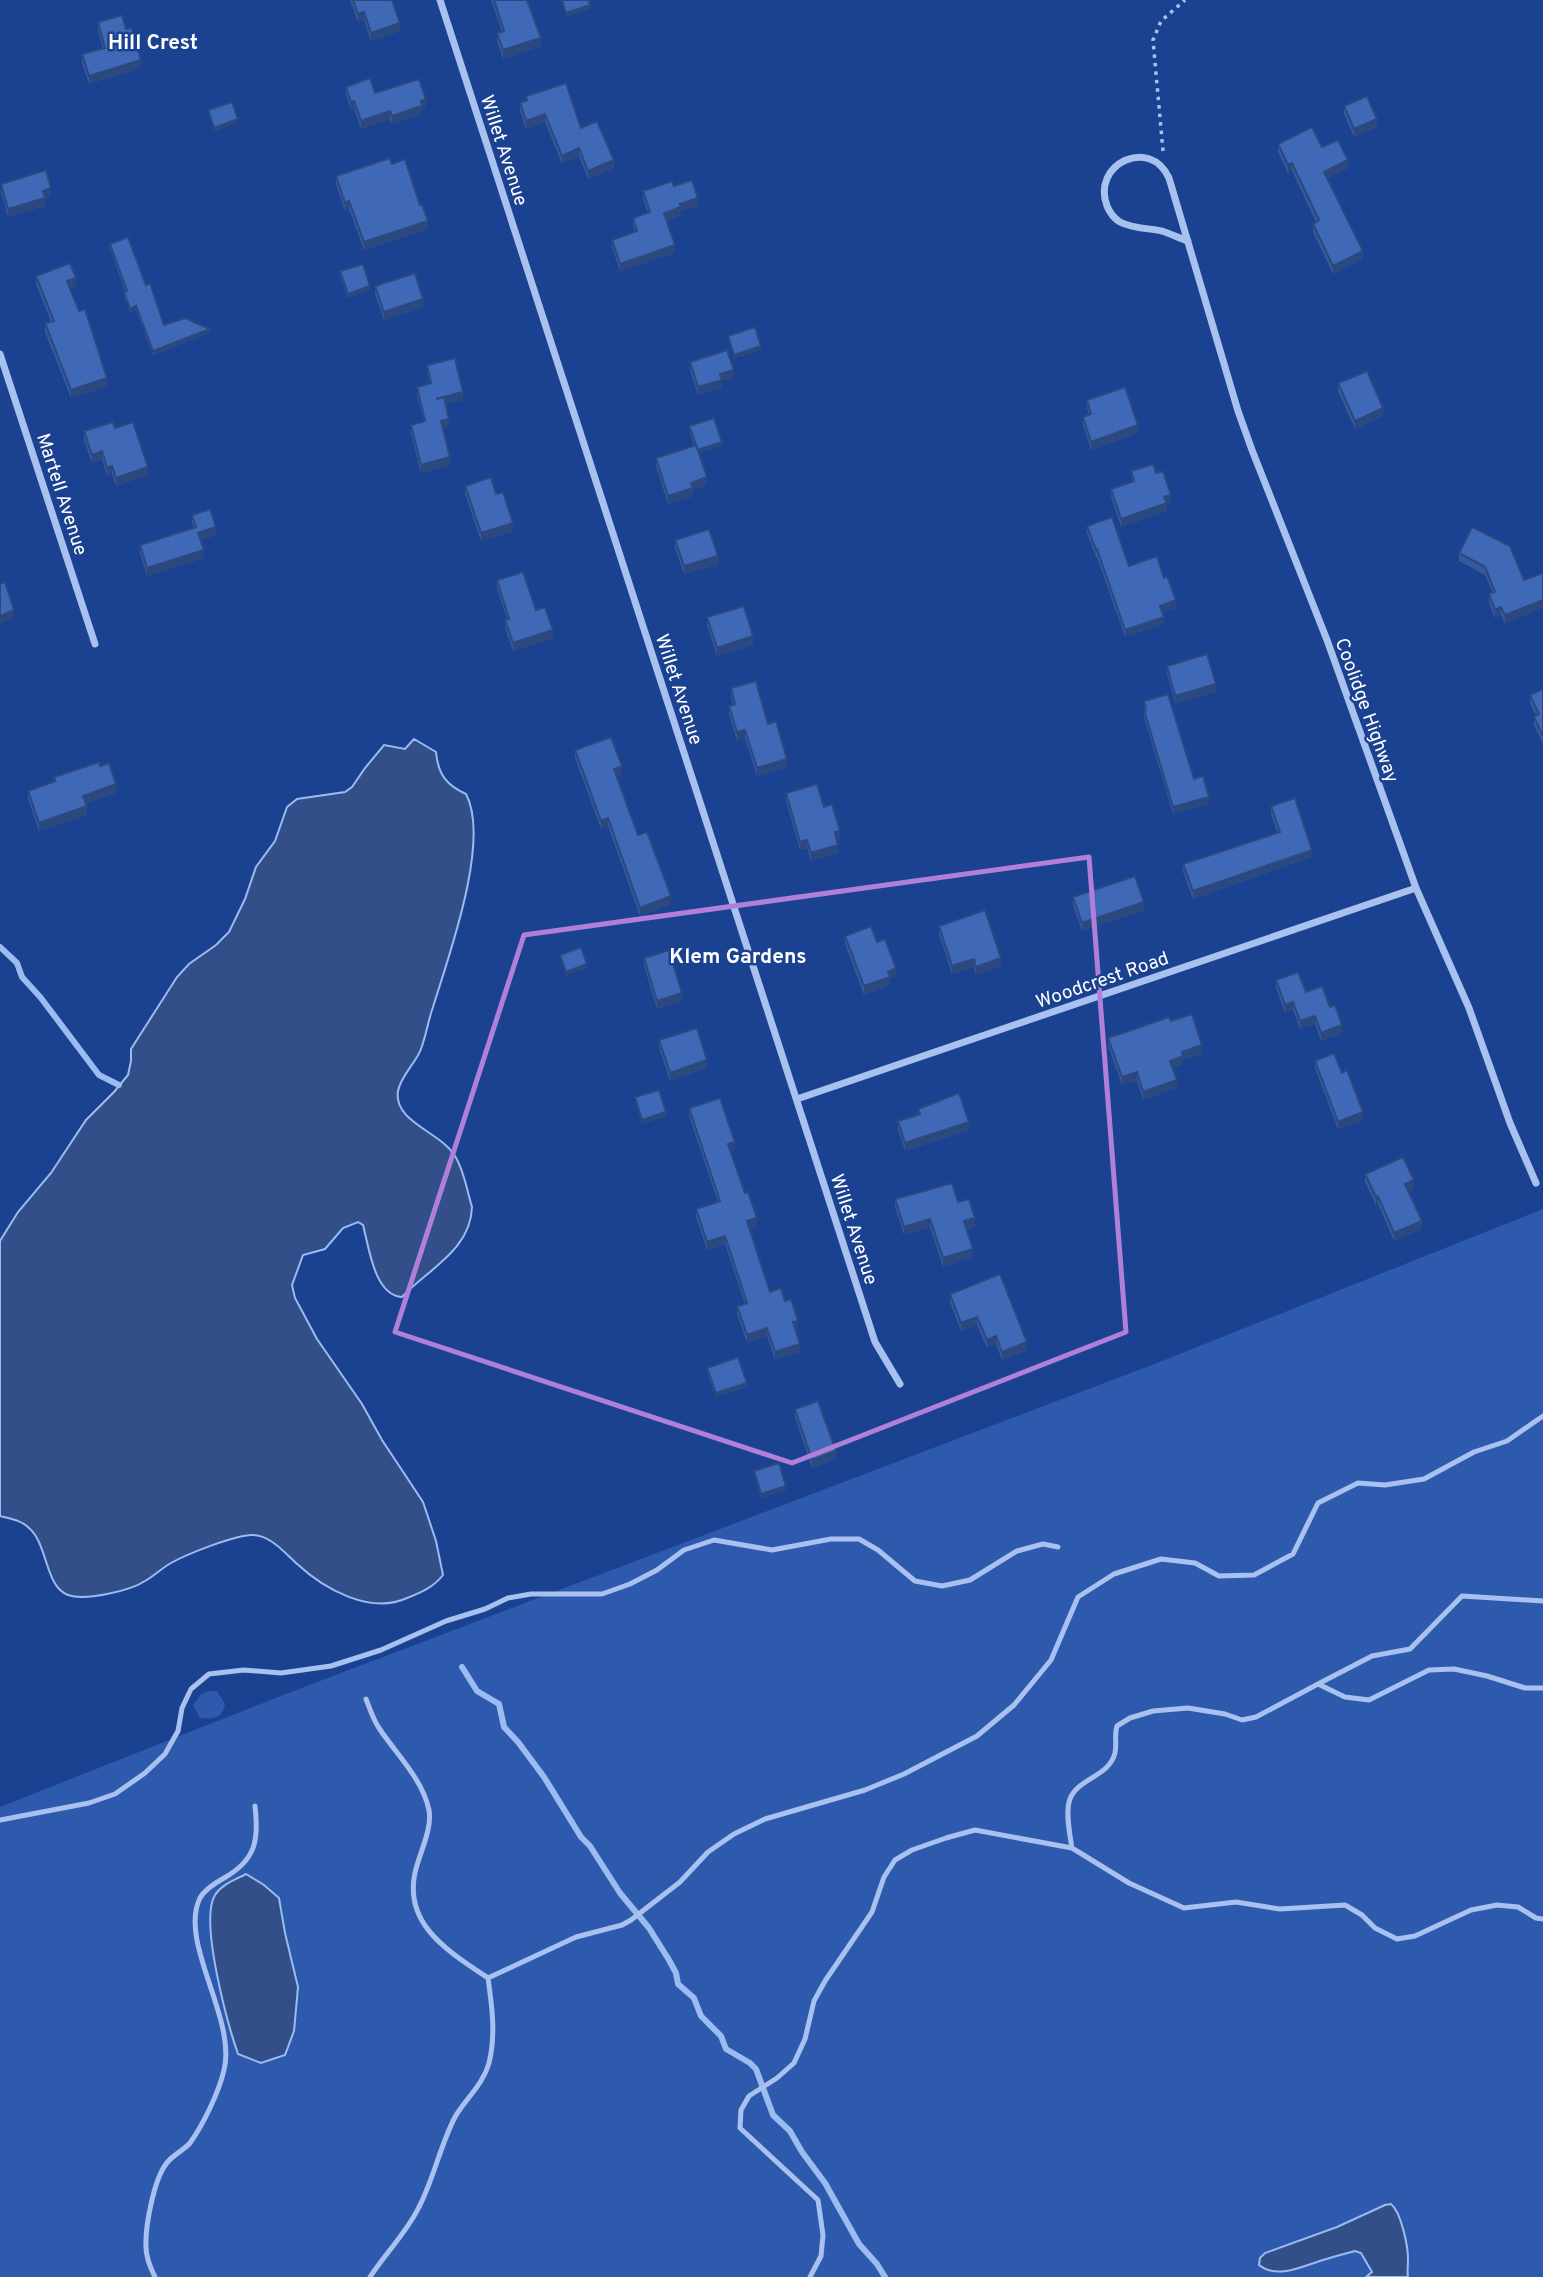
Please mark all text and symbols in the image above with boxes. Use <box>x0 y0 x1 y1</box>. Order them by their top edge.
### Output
district label: Hill Crest <box>108 30 198 57</box>
street label: Willet Avenue <box>474 92 532 209</box>
street label: Martell Avenue <box>30 431 92 559</box>
street label: Willet Avenue <box>649 631 707 748</box>
street label: Coolidge Highway <box>1329 635 1403 786</box>
district label: Klem Gardens <box>669 944 807 971</box>
street label: Woodcrest Road <box>1033 947 1172 1015</box>
street label: Willet Avenue <box>824 1171 882 1288</box>

